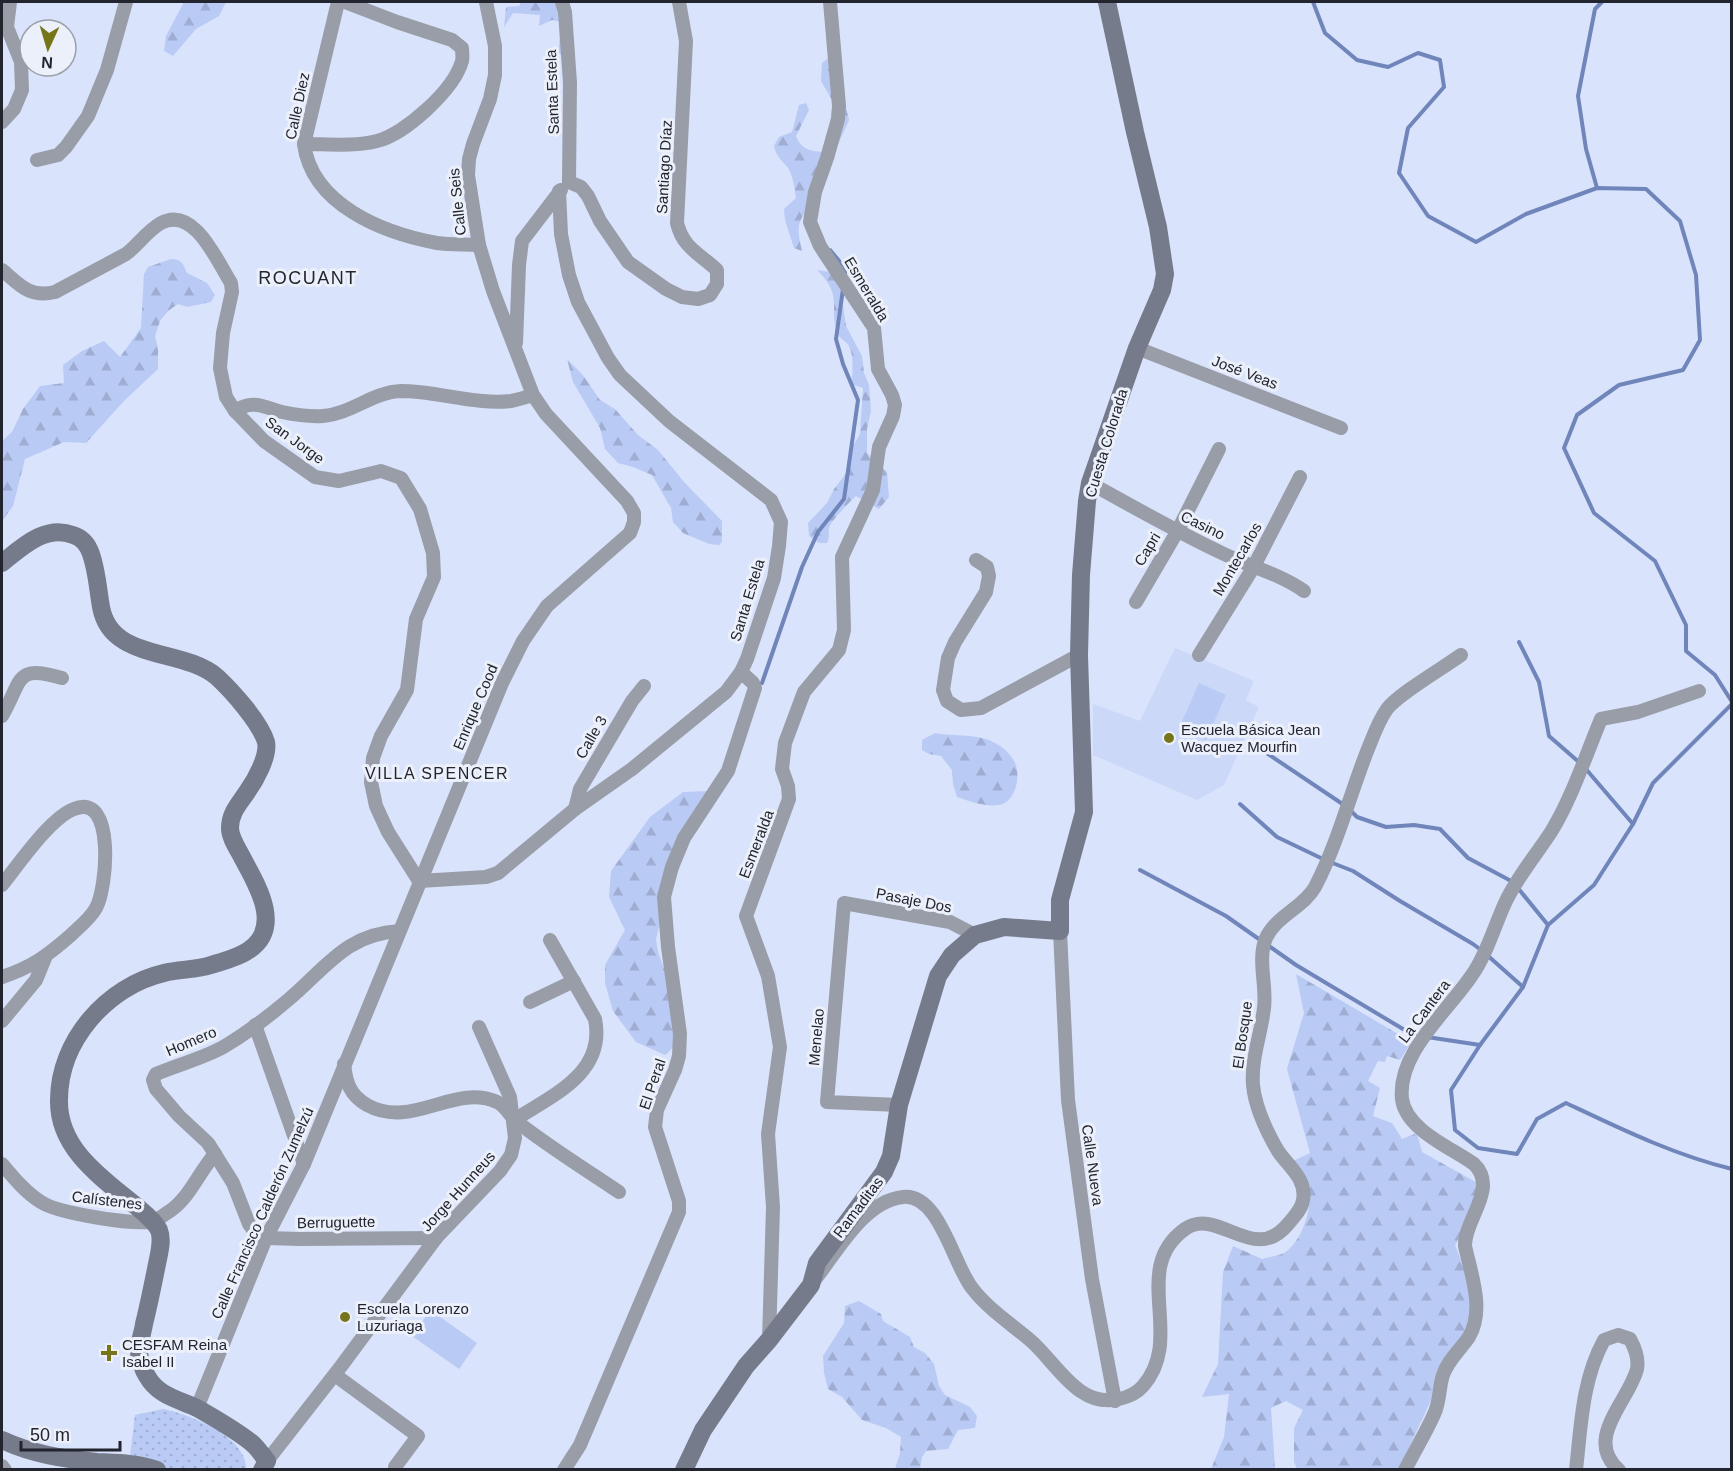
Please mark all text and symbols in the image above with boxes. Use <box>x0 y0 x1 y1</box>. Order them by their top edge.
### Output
north arrow <box>18 18 78 78</box>
street label: Santa Estela <box>542 49 562 135</box>
text: N <box>41 54 53 71</box>
street label: Calle Diez <box>282 71 312 141</box>
street label: Santiago Díaz <box>653 120 675 214</box>
street label: Calle Seis <box>445 168 469 236</box>
street label: Esmeralda <box>841 254 893 325</box>
district label: ROCUANT <box>258 268 358 288</box>
street label: José Veas <box>1210 352 1280 392</box>
street label: Cuesta Colorada <box>1081 386 1131 499</box>
street label: San Jorge <box>262 413 328 467</box>
street label: Casino <box>1178 507 1228 543</box>
street label: Montecarlos <box>1209 519 1265 599</box>
street label: Capri <box>1130 529 1164 569</box>
street label: Santa Estela <box>726 556 768 643</box>
street label: Enrique Cood <box>449 661 501 753</box>
street label: Calle 3 <box>572 713 610 761</box>
place label: Escuela Básica Jean Wacquez Mourfin <box>1181 721 1320 755</box>
marker: Escuela Básica Jean Wacquez Mourfin <box>1162 731 1176 745</box>
district label: VILLA SPENCER <box>365 765 509 782</box>
street label: Esmeralda <box>735 807 777 881</box>
street label: Pasaje Dos <box>875 884 953 916</box>
street label: La Cantera <box>1395 976 1454 1046</box>
street label: El Bosque <box>1229 1000 1255 1070</box>
street label: Menelao <box>805 1008 827 1066</box>
street label: Homero <box>163 1023 219 1059</box>
street label: El Peral <box>635 1056 669 1112</box>
street label: Calle Francisco Calderón Zumelzú <box>207 1104 317 1322</box>
street label: Calle Nueva <box>1079 1123 1107 1207</box>
street label: Jorge Hunneus <box>418 1148 498 1234</box>
street label: Ramaditas <box>830 1173 886 1241</box>
street label: Calístenes <box>71 1187 143 1213</box>
street label: Berruguette <box>297 1213 375 1231</box>
place label: Escuela Lorenzo Luzuriaga <box>357 1300 469 1334</box>
marker: Escuela Lorenzo Luzuriaga <box>338 1310 352 1324</box>
place label: CESFAM Reina Isabel II <box>122 1336 228 1370</box>
marker: CESFAM Reina Isabel II <box>100 1344 118 1362</box>
scale bar <box>21 1414 120 1452</box>
text: 50 m <box>30 1425 70 1445</box>

